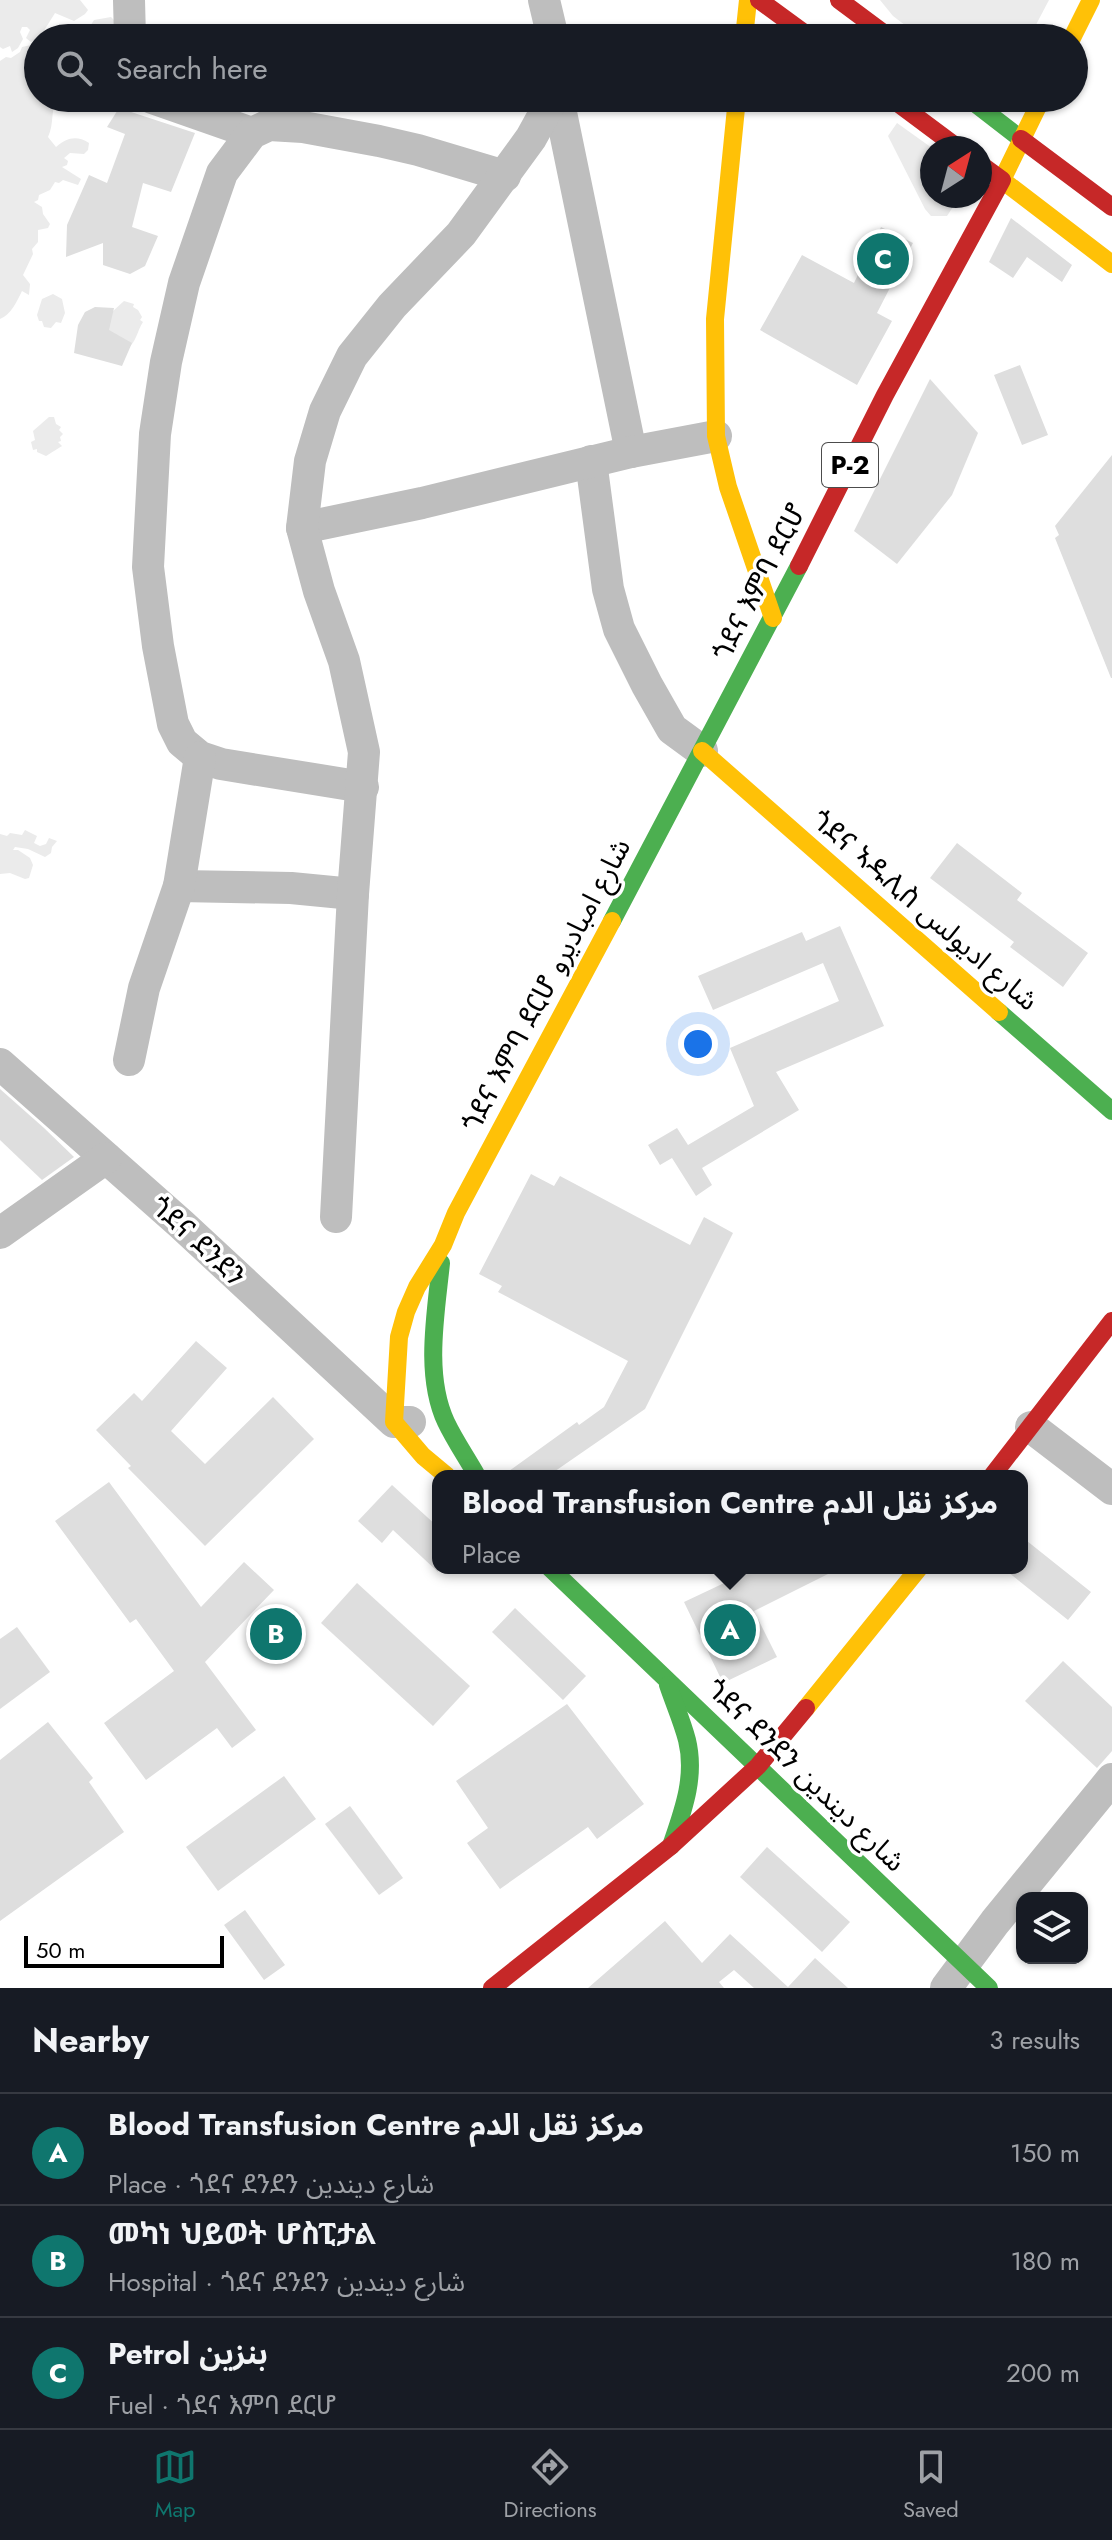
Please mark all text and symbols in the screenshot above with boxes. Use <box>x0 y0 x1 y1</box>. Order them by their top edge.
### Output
search box <box>24 24 1088 112</box>
icon: search <box>52 46 96 90</box>
text: Search here <box>116 47 268 90</box>
north arrow <box>920 136 992 208</box>
pin: C <box>857 229 909 289</box>
road number: P-2 <box>822 443 878 487</box>
street label: ጎደና እምባ ደርሆ <box>702 496 816 668</box>
street label: ጎደና ኣዱሊስ شارع اديولس <box>803 800 1047 1020</box>
street label: ጎደና እምባ ደርሆ شارع امباديرو <box>451 831 641 1139</box>
your location <box>678 1024 718 1064</box>
street label: ጎደና ደንደን <box>141 1186 255 1296</box>
popup <box>432 1470 1028 1574</box>
text: Blood Transfusion Centre مركز نقل الدم <box>462 1481 998 1524</box>
text: Place <box>462 1535 521 1573</box>
pin: A <box>704 1600 756 1660</box>
pin: B <box>250 1604 302 1664</box>
street label: ጎደና ደንደን شارع ديندين <box>697 1669 915 1881</box>
map controls <box>1016 1892 1088 1964</box>
button: layers <box>1016 1892 1088 1964</box>
scale bar <box>24 1932 224 1968</box>
text: 50 m <box>36 1934 85 1966</box>
text: Nearby <box>32 2016 149 2065</box>
text: 3 results <box>989 2021 1080 2059</box>
text: Blood Transfusion Centre مركز نقل الدم <box>108 2103 644 2146</box>
text: A <box>48 2134 68 2172</box>
text: 150 m <box>1010 2134 1080 2172</box>
text: Place · ጎደና ደንደን شارع ديندين <box>108 2165 434 2203</box>
text: መካነ ህይወት ሆስፒታል <box>108 2212 376 2255</box>
text: B <box>49 2242 67 2280</box>
text: 180 m <box>1010 2242 1080 2280</box>
text: Hospital · ጎደና ደንደን شارع ديندين <box>108 2263 465 2301</box>
text: Petrol بنزين <box>108 2332 268 2375</box>
text: C <box>49 2354 67 2392</box>
text: 200 m <box>1006 2354 1080 2392</box>
text: Fuel · ጎደና እምባ ደርሆ <box>108 2386 336 2424</box>
tab: Map <box>153 2445 197 2525</box>
tab: Directions <box>504 2445 597 2525</box>
tab: Saved <box>903 2445 959 2525</box>

